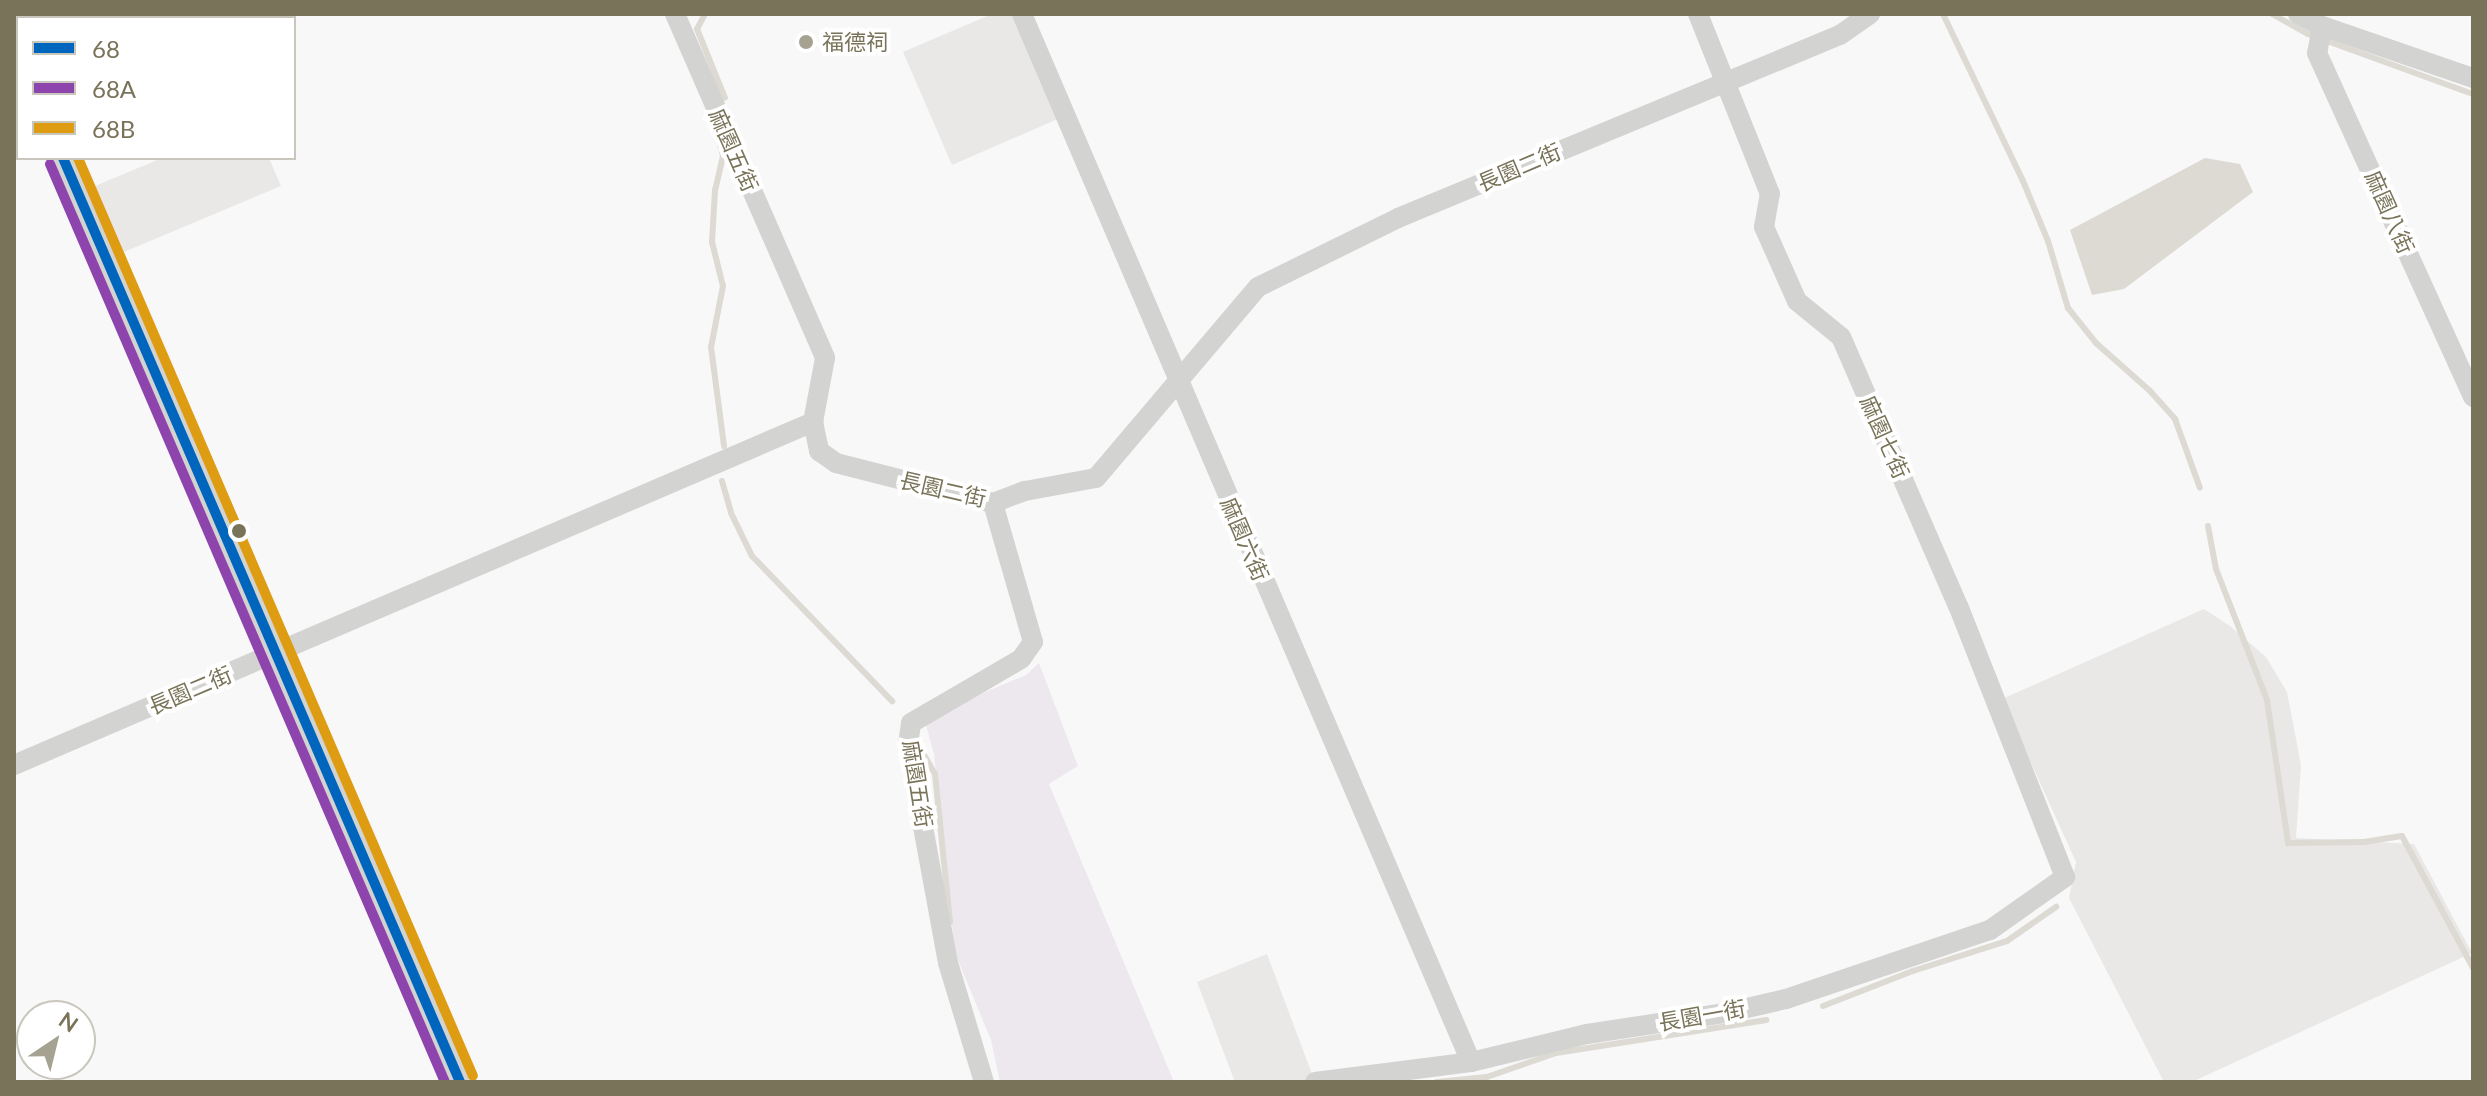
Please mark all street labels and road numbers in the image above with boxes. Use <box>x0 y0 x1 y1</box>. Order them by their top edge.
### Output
street label: 麻園五街 <box>704 104 764 196</box>
street label: 長園二街 <box>1473 138 1565 196</box>
street label: 麻園八街 <box>2360 166 2420 258</box>
street label: 麻園七街 <box>1855 391 1915 483</box>
street label: 長園二街 <box>897 466 989 512</box>
street label: 麻園六街 <box>1216 493 1274 585</box>
street label: 長園二街 <box>144 661 236 719</box>
street label: 麻園五街 <box>898 738 938 830</box>
street label: 長園一街 <box>1656 994 1748 1036</box>

